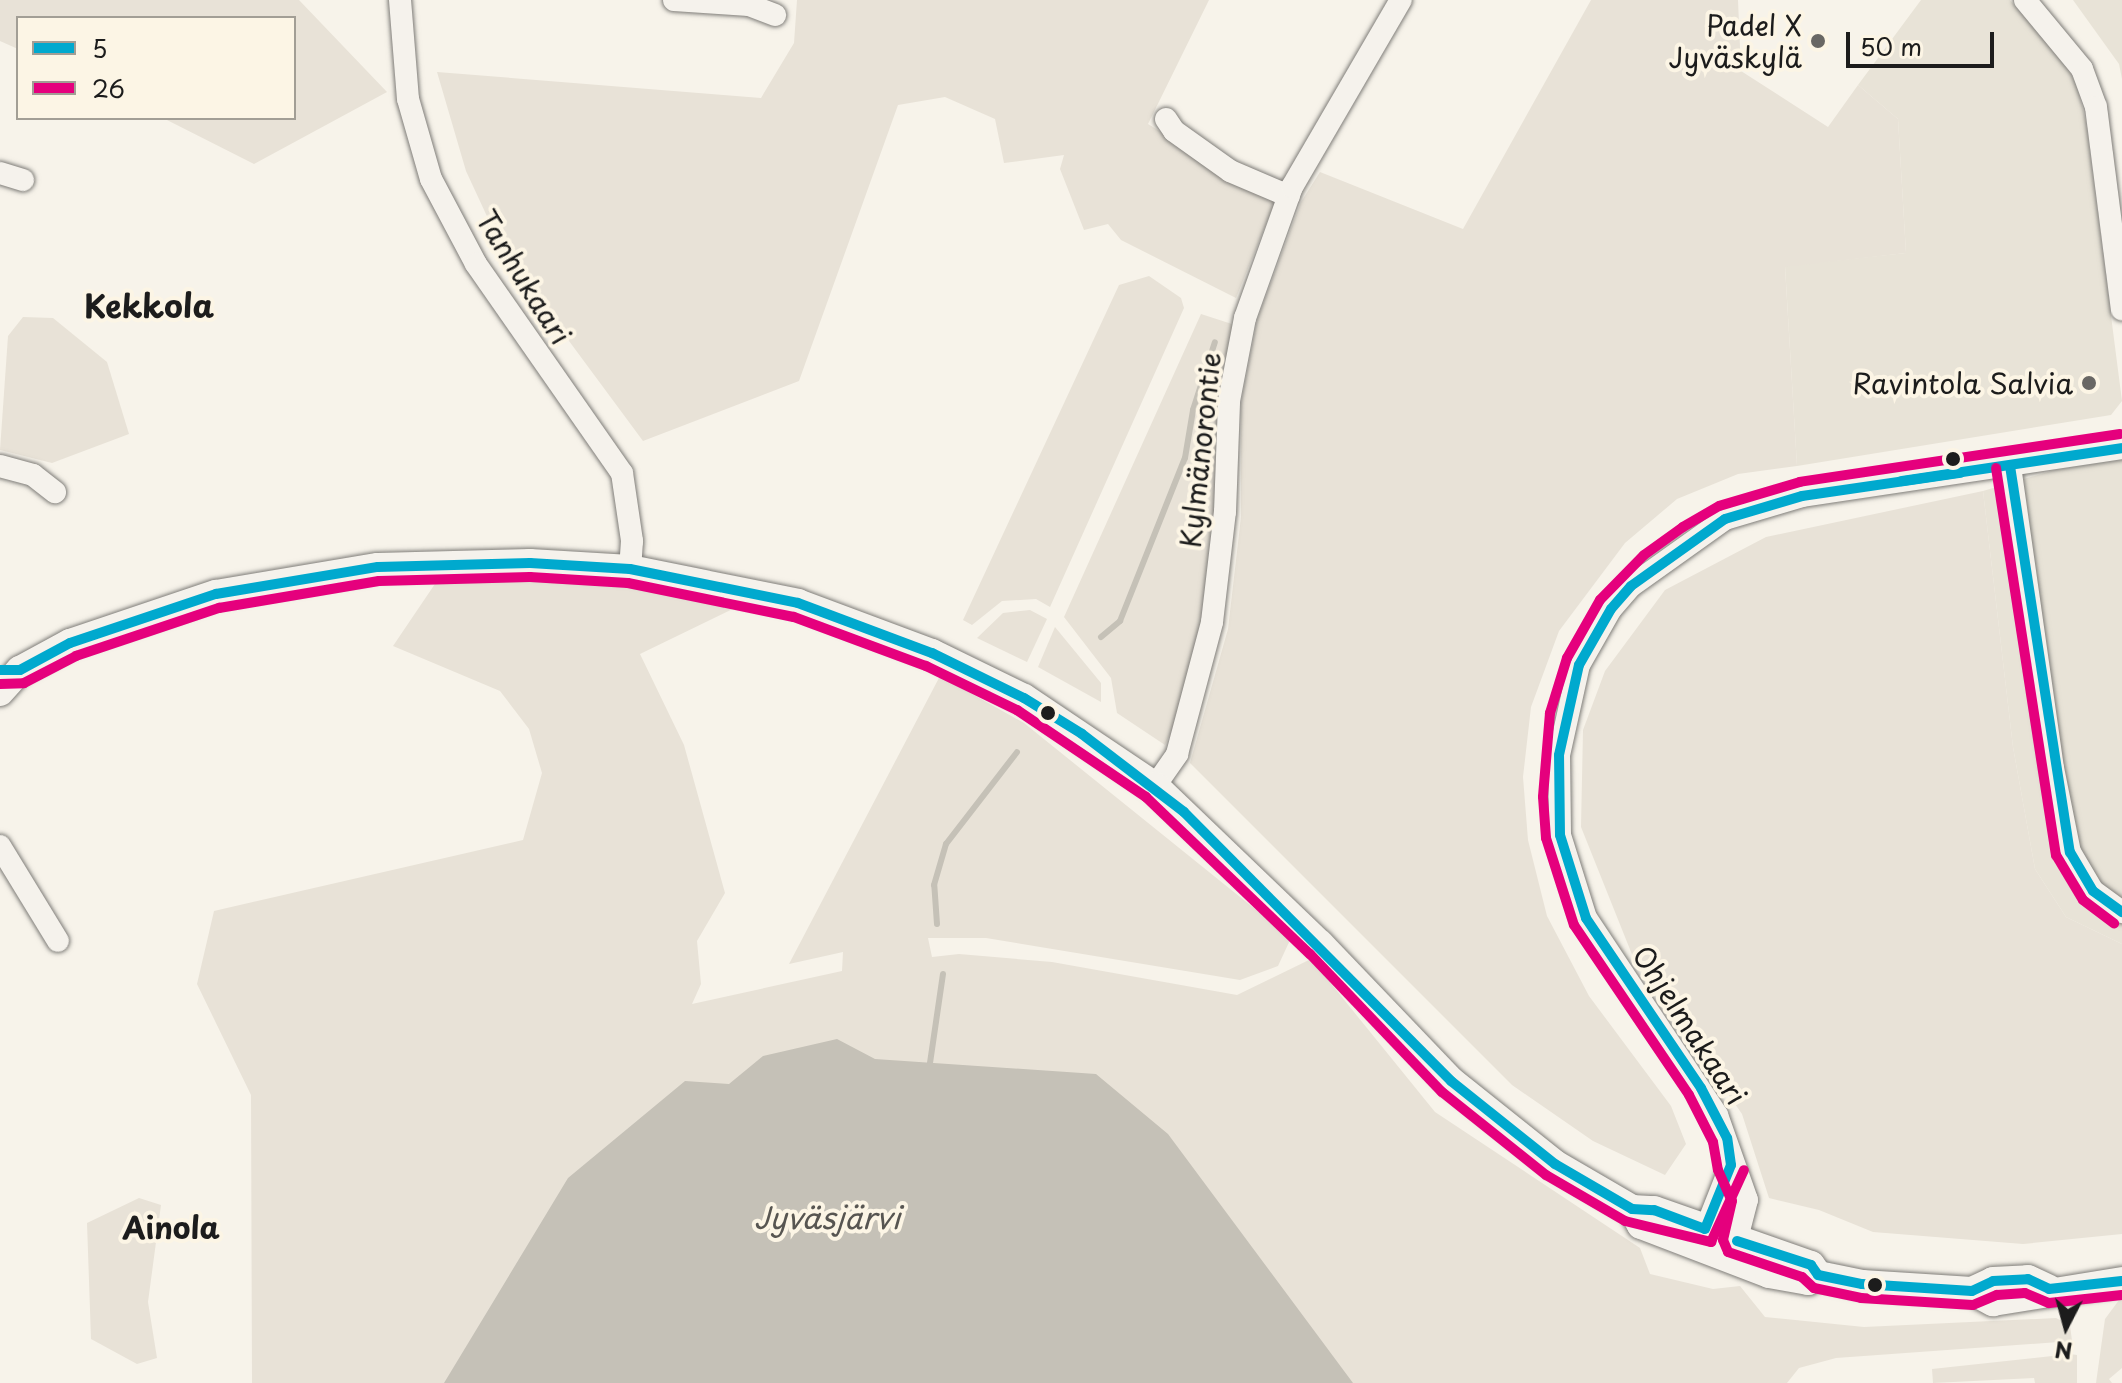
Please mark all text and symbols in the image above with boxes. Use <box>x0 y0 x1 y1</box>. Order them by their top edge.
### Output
place label: Padel X Jyväskylä <box>1668 8 1802 74</box>
legend <box>16 16 296 120</box>
scale bar <box>1850 16 1998 66</box>
text: 50 m <box>1860 28 1922 64</box>
text: 5 <box>92 30 107 66</box>
marker: Padel X Jyväskylä <box>1809 32 1827 50</box>
text: 26 <box>92 70 125 106</box>
street label: Tanhukaari <box>470 204 578 350</box>
district label: Kekkola <box>84 286 214 324</box>
street label: Kylmänorontie <box>1173 351 1227 549</box>
place label: Ravintola Salvia <box>1854 366 2073 400</box>
marker: Ravintola Salvia <box>2080 374 2098 392</box>
unlabelled marker <box>1945 451 1961 467</box>
unlabelled marker <box>1040 705 1056 721</box>
street label: Ohjelmakaari <box>1626 939 1754 1111</box>
water label: Jyväsjärvi <box>754 1199 900 1235</box>
district label: Ainola <box>122 1209 220 1245</box>
unlabelled marker <box>1867 1277 1883 1293</box>
north arrow <box>2026 1287 2106 1367</box>
text: N <box>2053 1334 2074 1369</box>

